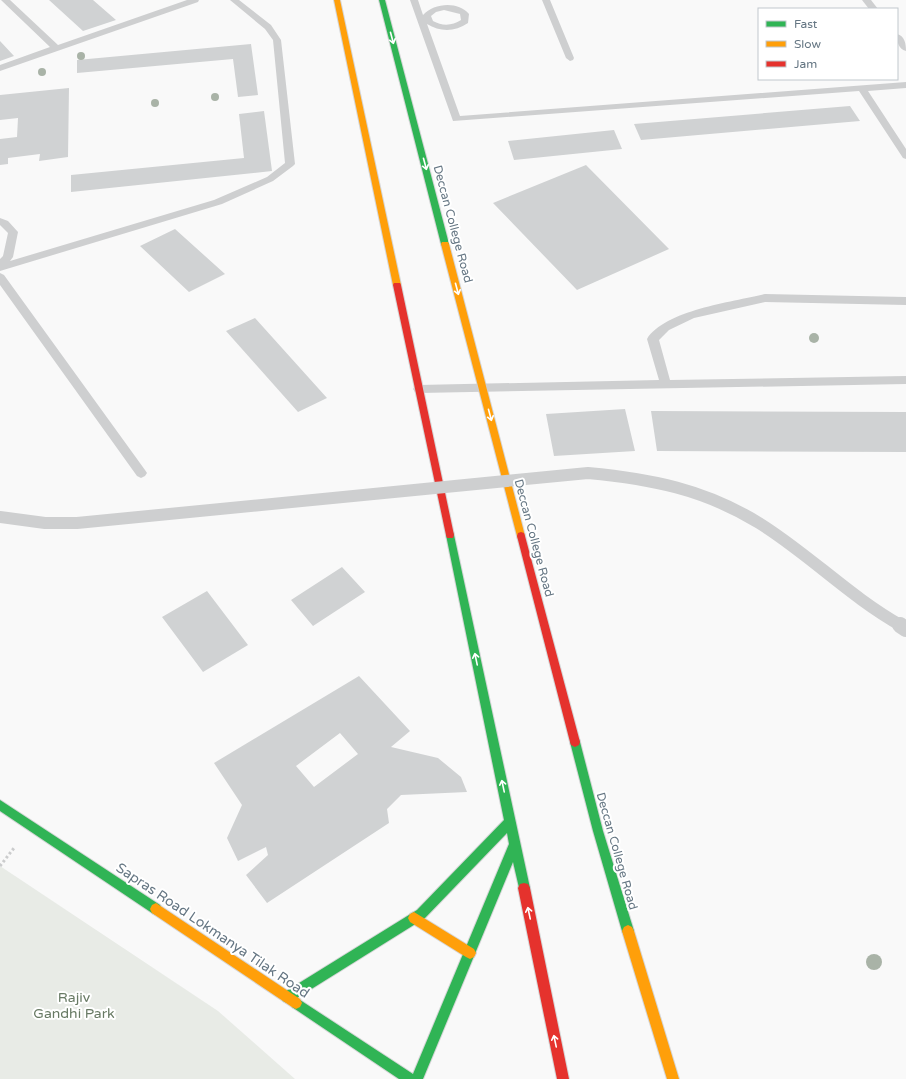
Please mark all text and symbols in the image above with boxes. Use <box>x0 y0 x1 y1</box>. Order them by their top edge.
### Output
legend <box>758 8 898 80</box>
text: Fast <box>794 17 818 31</box>
one-way arrow <box>389 31 396 44</box>
text: Slow <box>794 37 821 51</box>
text: Jam <box>794 57 817 71</box>
one-way arrow <box>421 157 429 170</box>
street label: Deccan College Road <box>431 164 475 284</box>
one-way arrow <box>454 283 462 296</box>
one-way arrow <box>487 409 494 422</box>
street label: Deccan College Road <box>512 478 556 598</box>
one-way arrow <box>472 653 480 666</box>
one-way arrow <box>498 780 506 793</box>
street label: Deccan College Road <box>594 791 640 911</box>
street label: Sapras Road Lokmanya Tilak Road <box>113 859 313 1002</box>
one-way arrow <box>525 907 533 920</box>
park label: Rajiv Gandhi Park <box>33 989 115 1022</box>
one-way arrow <box>551 1035 559 1048</box>

